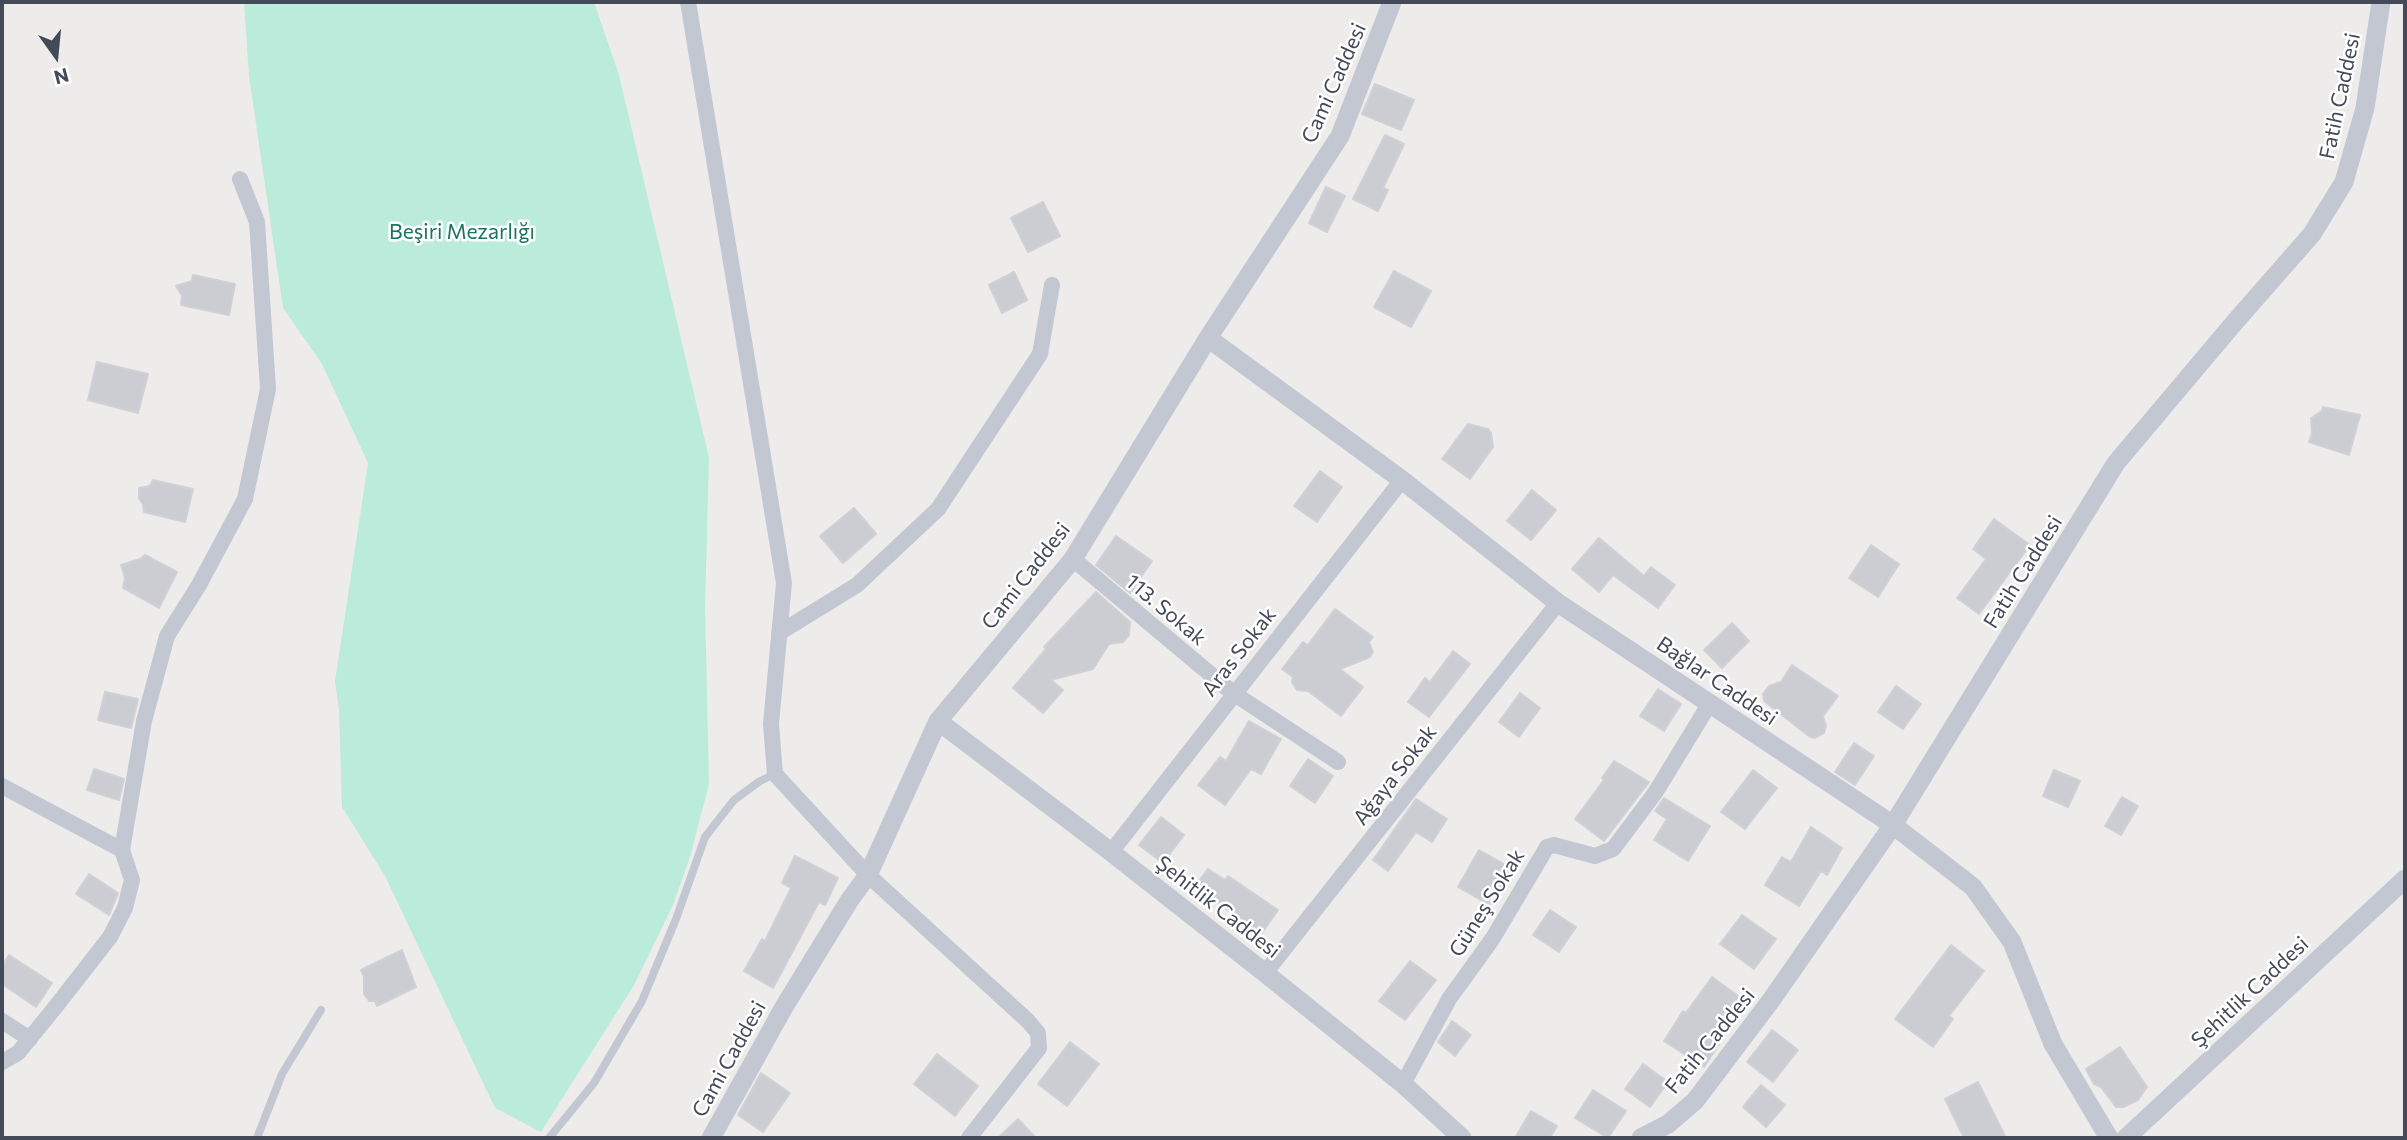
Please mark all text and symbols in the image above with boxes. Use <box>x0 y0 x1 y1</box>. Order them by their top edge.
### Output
street label: Cami Caddesi <box>1296 19 1372 147</box>
north arrow <box>21 21 91 91</box>
street label: Fatih Caddesi <box>2314 31 2366 161</box>
text: N <box>52 64 71 90</box>
park label: Beşiri Mezarlığı <box>389 219 535 245</box>
street label: Fatih Caddesi <box>1978 511 2068 633</box>
street label: Cami Caddesi <box>976 518 1076 634</box>
street label: 113. Sokak <box>1121 569 1211 651</box>
street label: Aras Sokak <box>1196 603 1282 701</box>
street label: Bağlar Caddesi <box>1652 631 1782 731</box>
street label: Ağaya Sokak <box>1348 720 1442 830</box>
street label: Güneş Sokak <box>1444 844 1530 962</box>
street label: Şehitlik Caddesi <box>1151 851 1285 963</box>
street label: Şehitlik Caddesi <box>2186 931 2314 1053</box>
street label: Fatih Caddesi <box>1660 983 1760 1099</box>
street label: Cami Caddesi <box>687 997 771 1121</box>

